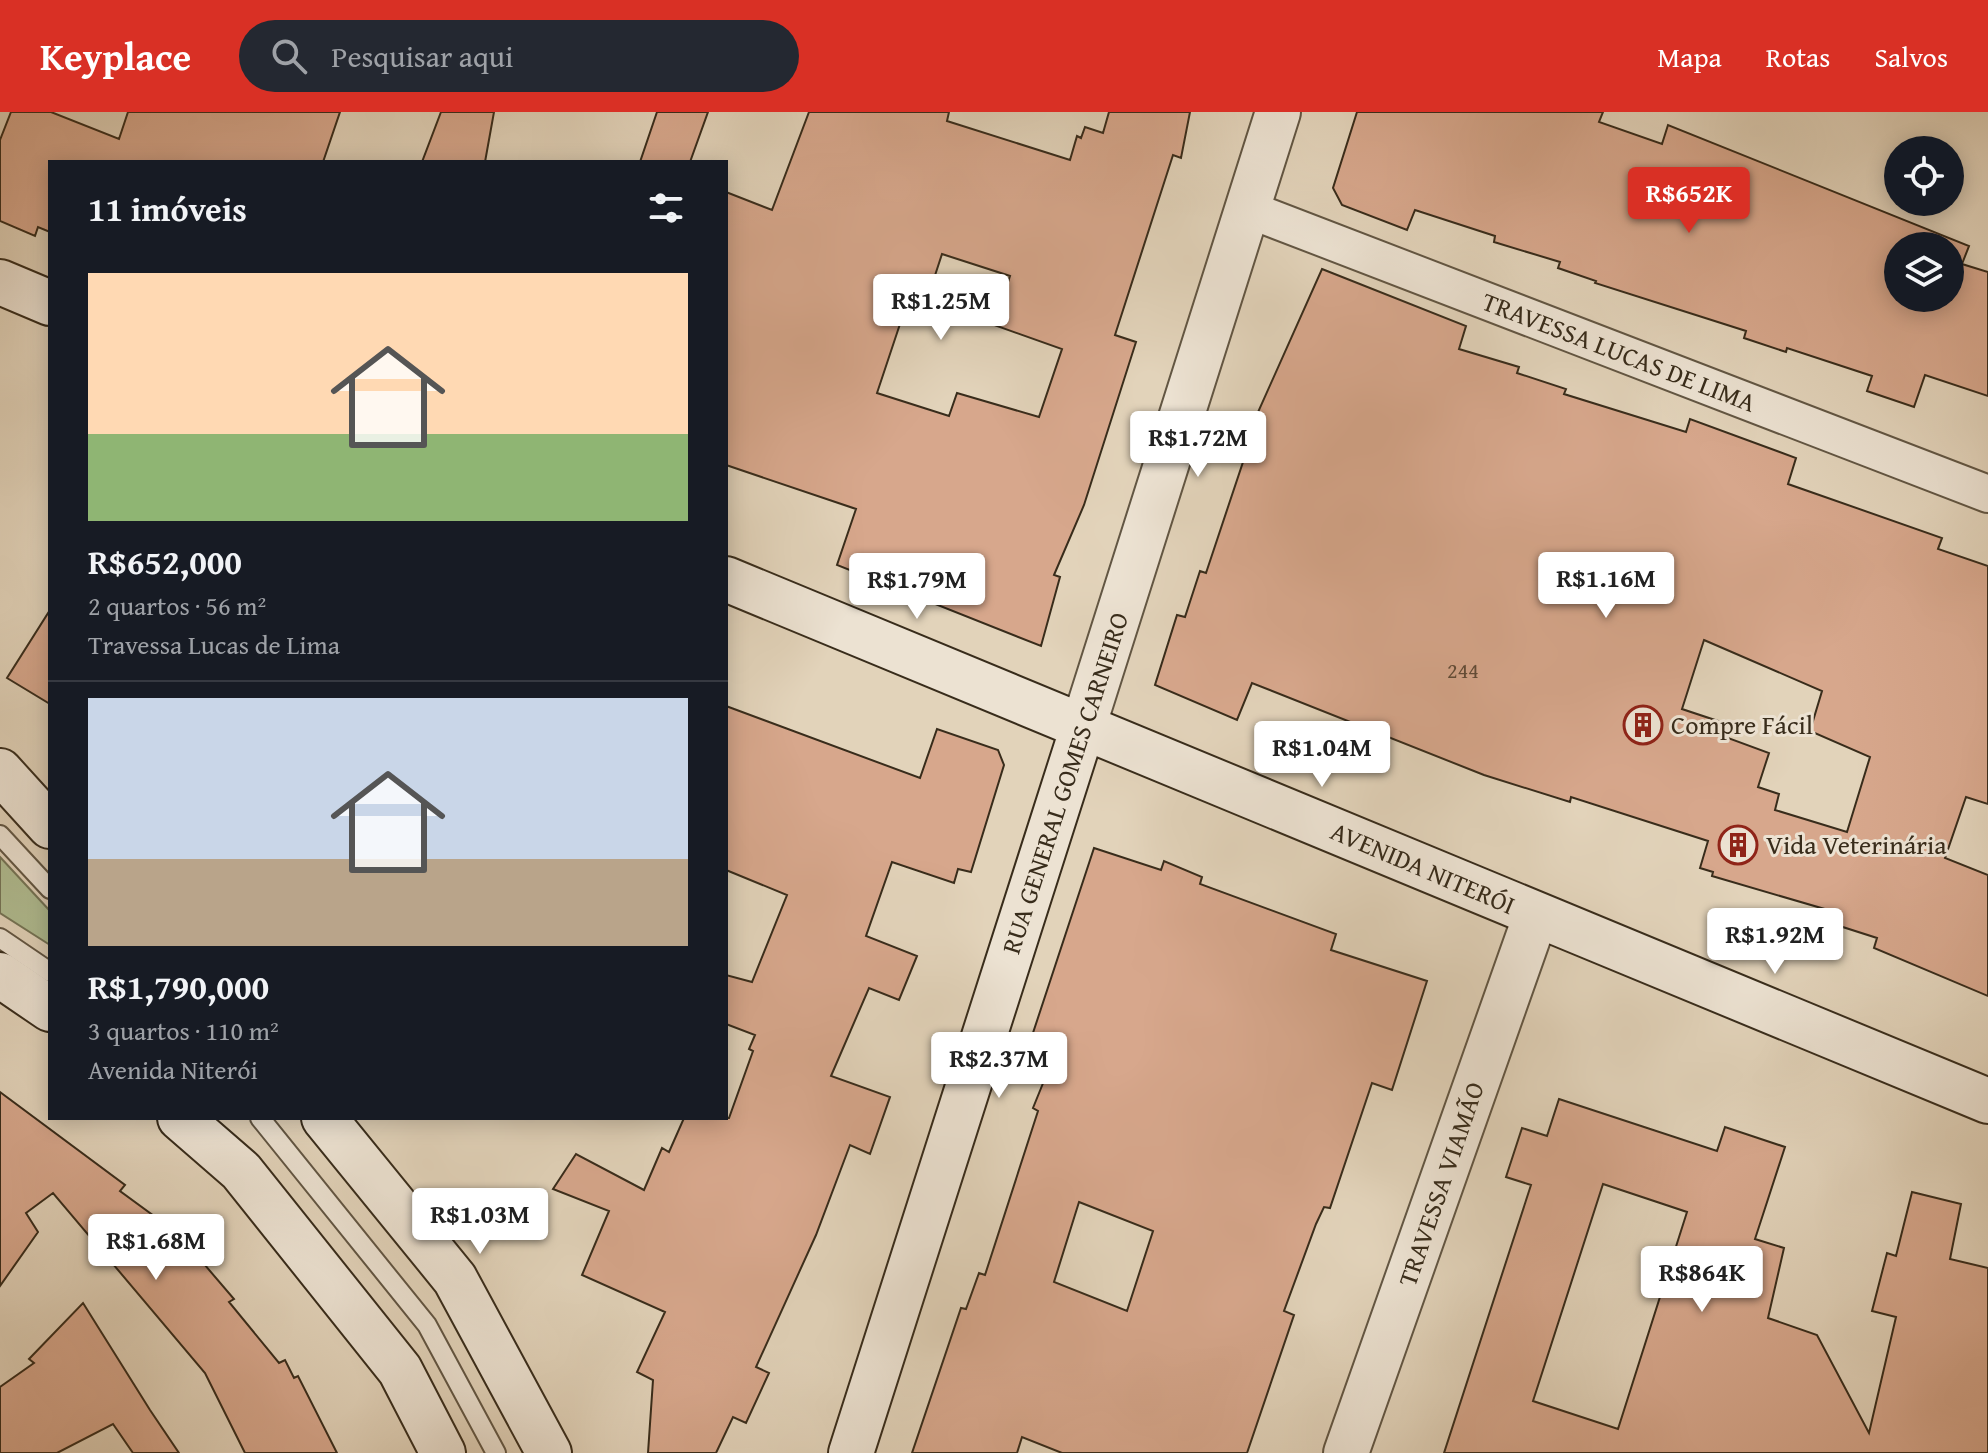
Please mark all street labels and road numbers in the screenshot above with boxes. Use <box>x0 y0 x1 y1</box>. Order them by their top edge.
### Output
street label: TRAVESSA LUCAS DE LIMA <box>1477 281 1762 422</box>
street label: RUA GENERAL GOMES CARNEIRO <box>991 607 1138 959</box>
street label: AVENIDA NITERÓI <box>1325 811 1521 924</box>
street label: TRAVESSA VIAMÃO <box>1387 1076 1494 1291</box>

